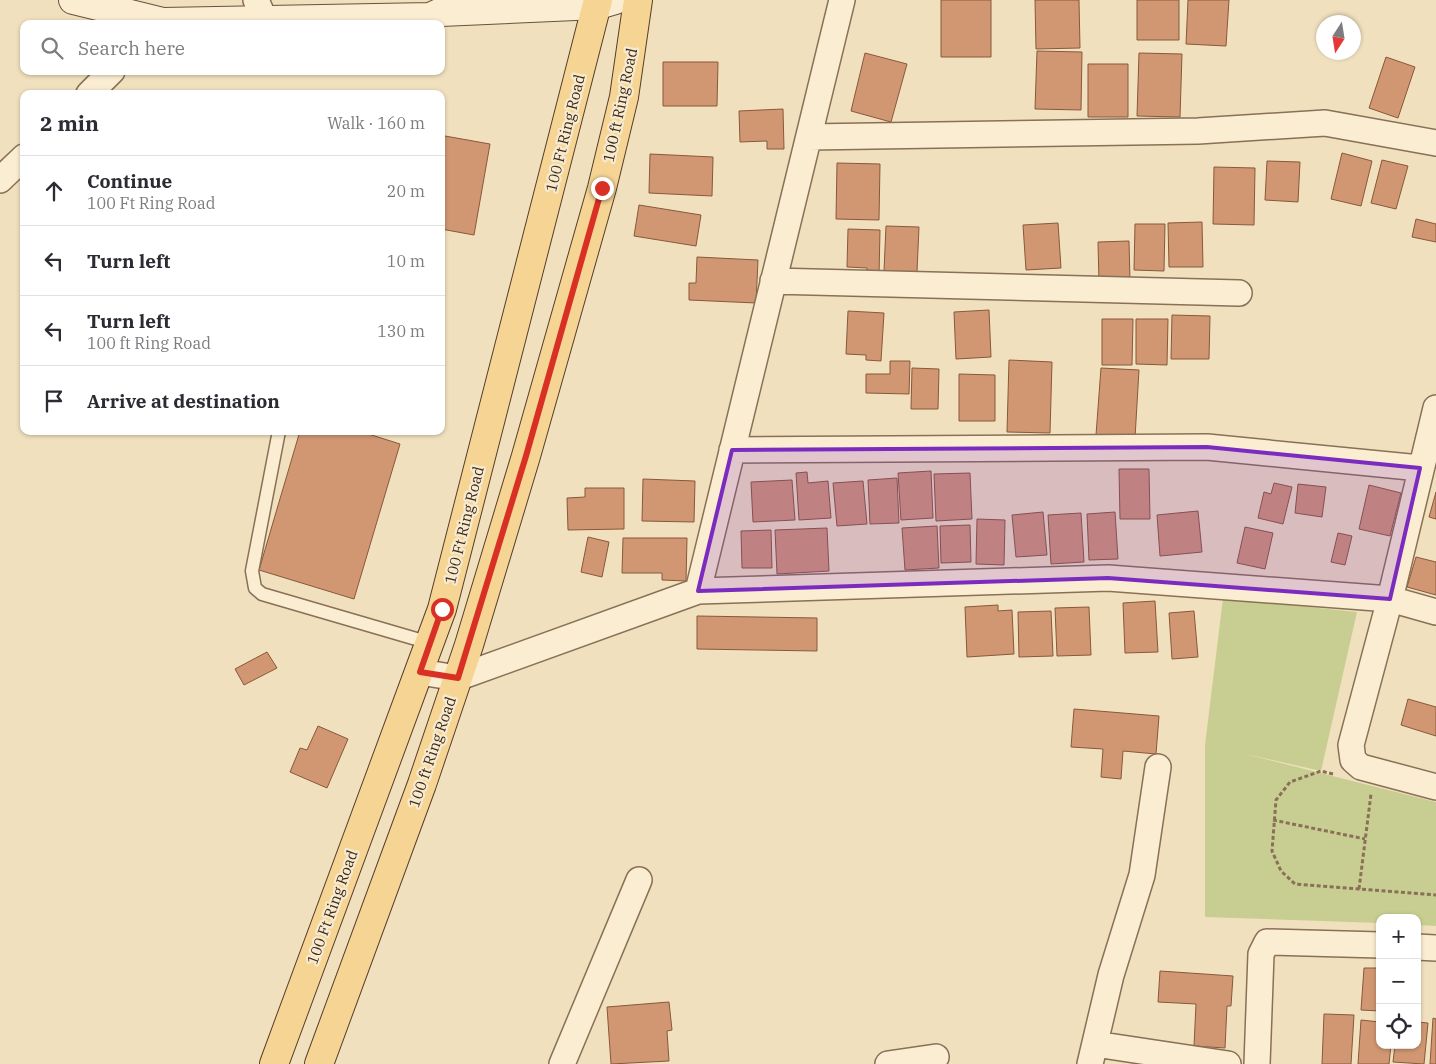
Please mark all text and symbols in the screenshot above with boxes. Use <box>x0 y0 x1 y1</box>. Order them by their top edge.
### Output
north arrow <box>1316 15 1361 60</box>
search box <box>20 20 445 75</box>
icon: search <box>38 34 66 62</box>
text: Search here <box>78 36 185 60</box>
street label: 100 ft Ring Road <box>599 46 641 164</box>
street label: 100 Ft Ring Road <box>541 72 589 194</box>
text: 2 min <box>40 109 99 137</box>
text: Walk · 160 m <box>327 113 425 133</box>
text: Continue <box>87 169 172 193</box>
icon: ahead <box>40 177 68 205</box>
route end <box>591 177 614 200</box>
text: 20 m <box>387 181 425 201</box>
text: 100 Ft Ring Road <box>87 193 215 213</box>
icon: left <box>40 247 68 275</box>
text: Turn left <box>87 249 170 273</box>
text: 10 m <box>387 251 425 271</box>
text: Turn left <box>87 309 170 333</box>
icon: left <box>40 317 68 345</box>
text: 130 m <box>377 321 425 341</box>
text: 100 ft Ring Road <box>87 333 211 353</box>
icon: arrive <box>40 387 68 415</box>
text: Arrive at destination <box>87 389 280 413</box>
street label: 100 Ft Ring Road <box>440 464 488 586</box>
route start <box>431 598 454 621</box>
street label: 100 ft Ring Road <box>404 694 460 810</box>
street label: 100 Ft Ring Road <box>302 847 362 967</box>
map controls <box>1376 914 1421 1049</box>
button: + <box>1376 914 1421 959</box>
button: − <box>1376 959 1421 1004</box>
button: locate <box>1376 1004 1421 1049</box>

